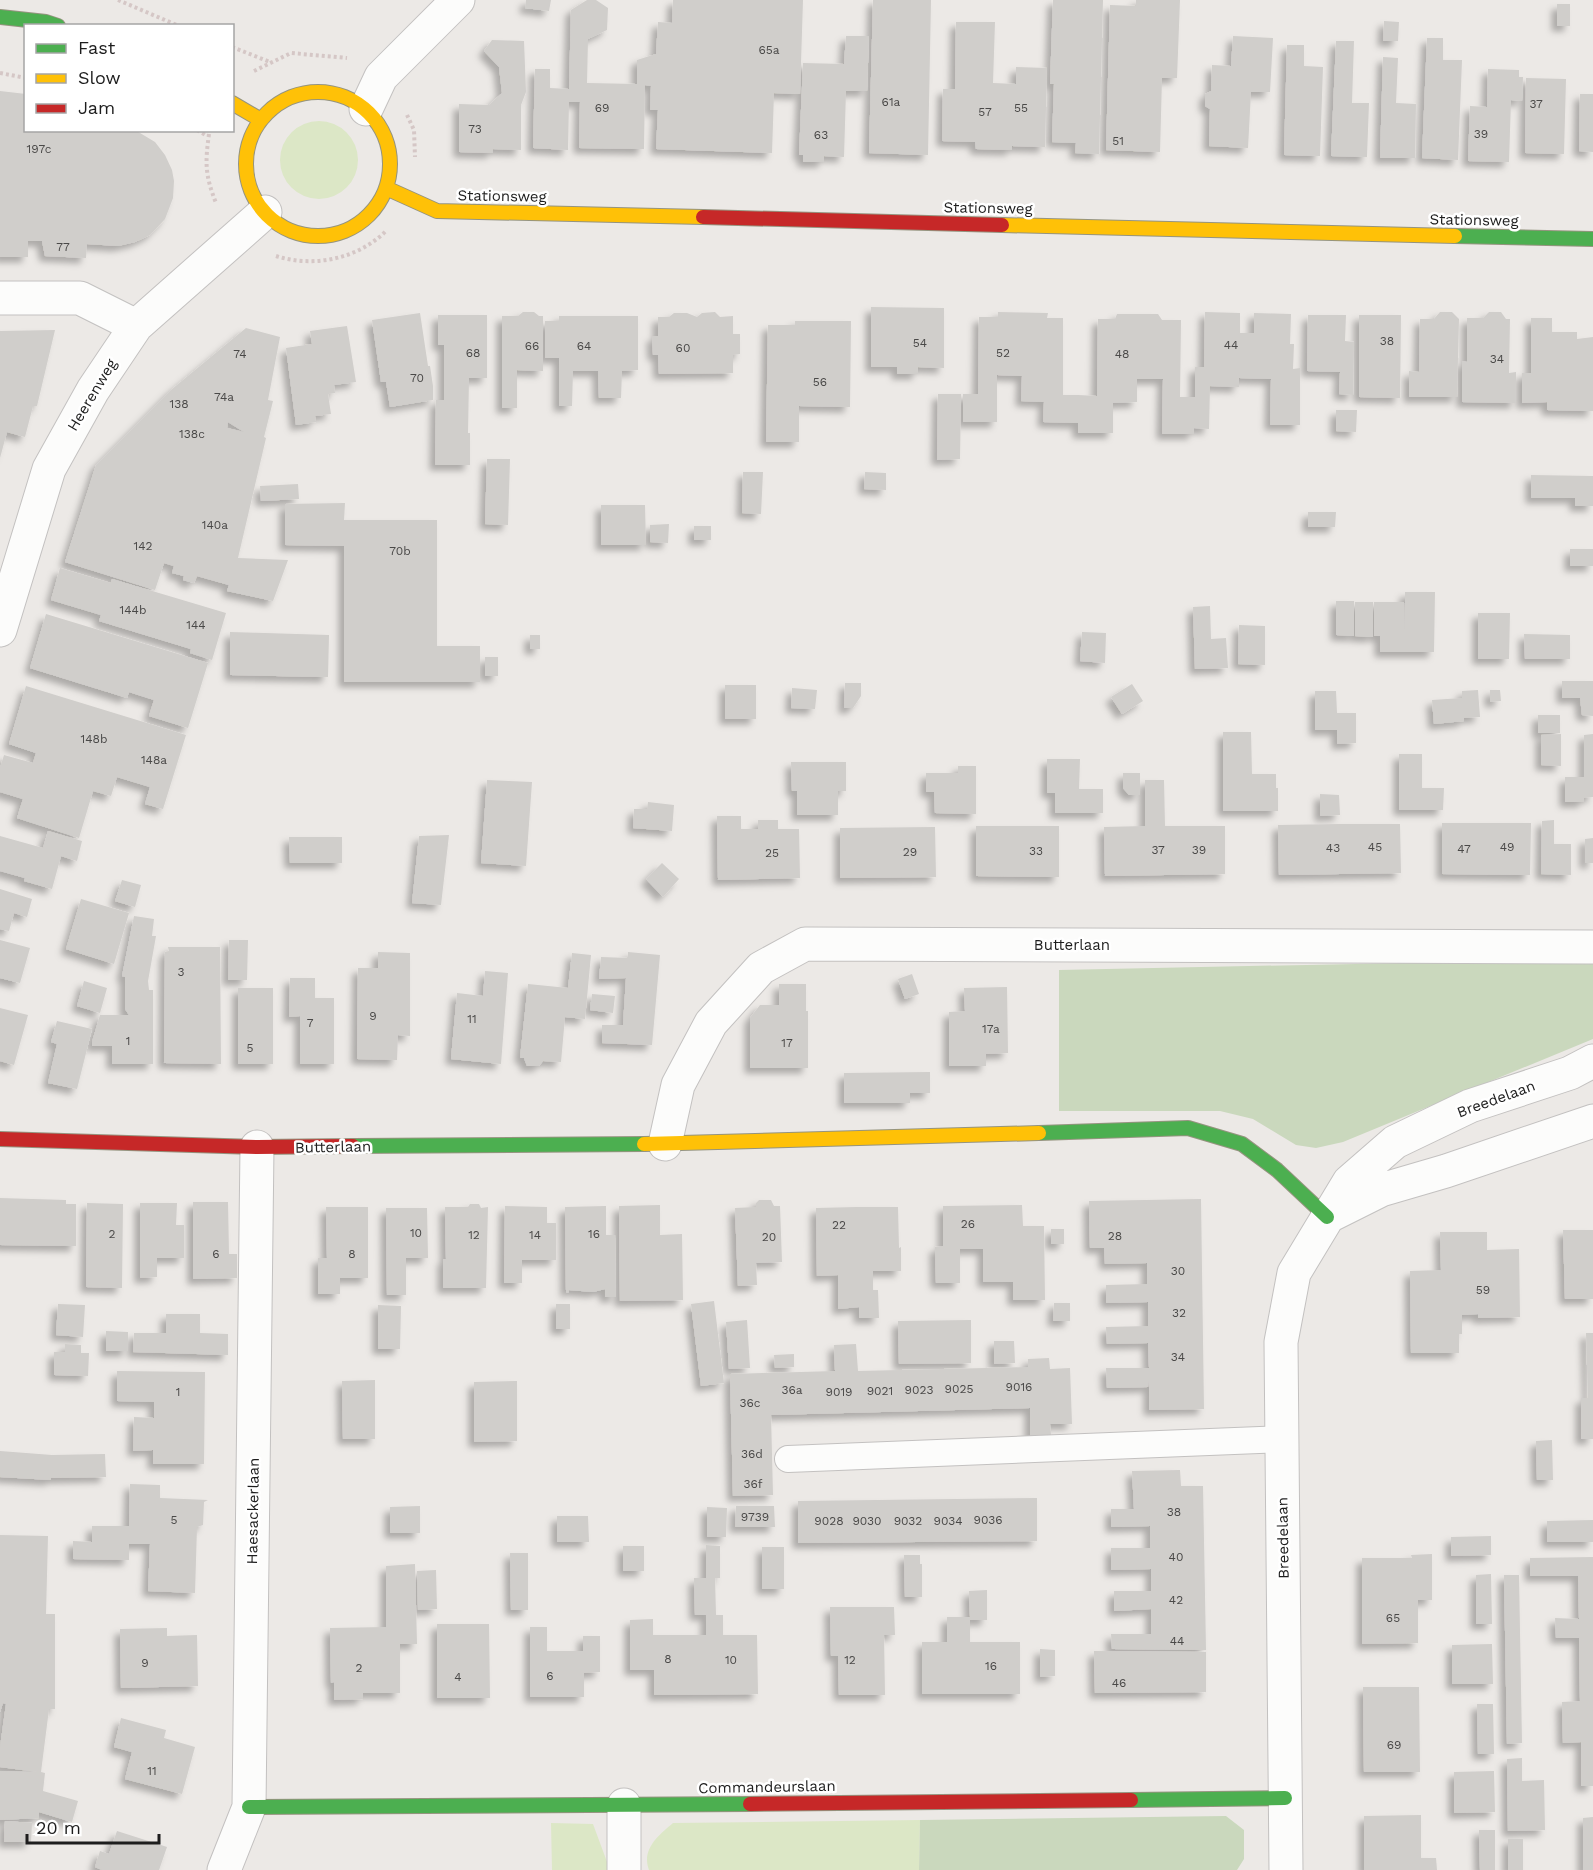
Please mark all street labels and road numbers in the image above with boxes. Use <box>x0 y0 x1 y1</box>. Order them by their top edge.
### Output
street label: Stationsweg <box>457 186 547 206</box>
street label: Stationsweg <box>943 198 1033 218</box>
street label: Stationsweg <box>1429 210 1519 230</box>
street label: Heerenweg <box>63 356 121 434</box>
street label: Butterlaan <box>1034 936 1110 954</box>
street label: Breedelaan <box>1454 1077 1538 1121</box>
street label: Butterlaan <box>295 1137 371 1157</box>
street label: Haesackerlaan <box>243 1457 263 1565</box>
street label: Breedelaan <box>1273 1497 1293 1579</box>
street label: Commandeurslaan <box>698 1777 836 1797</box>

